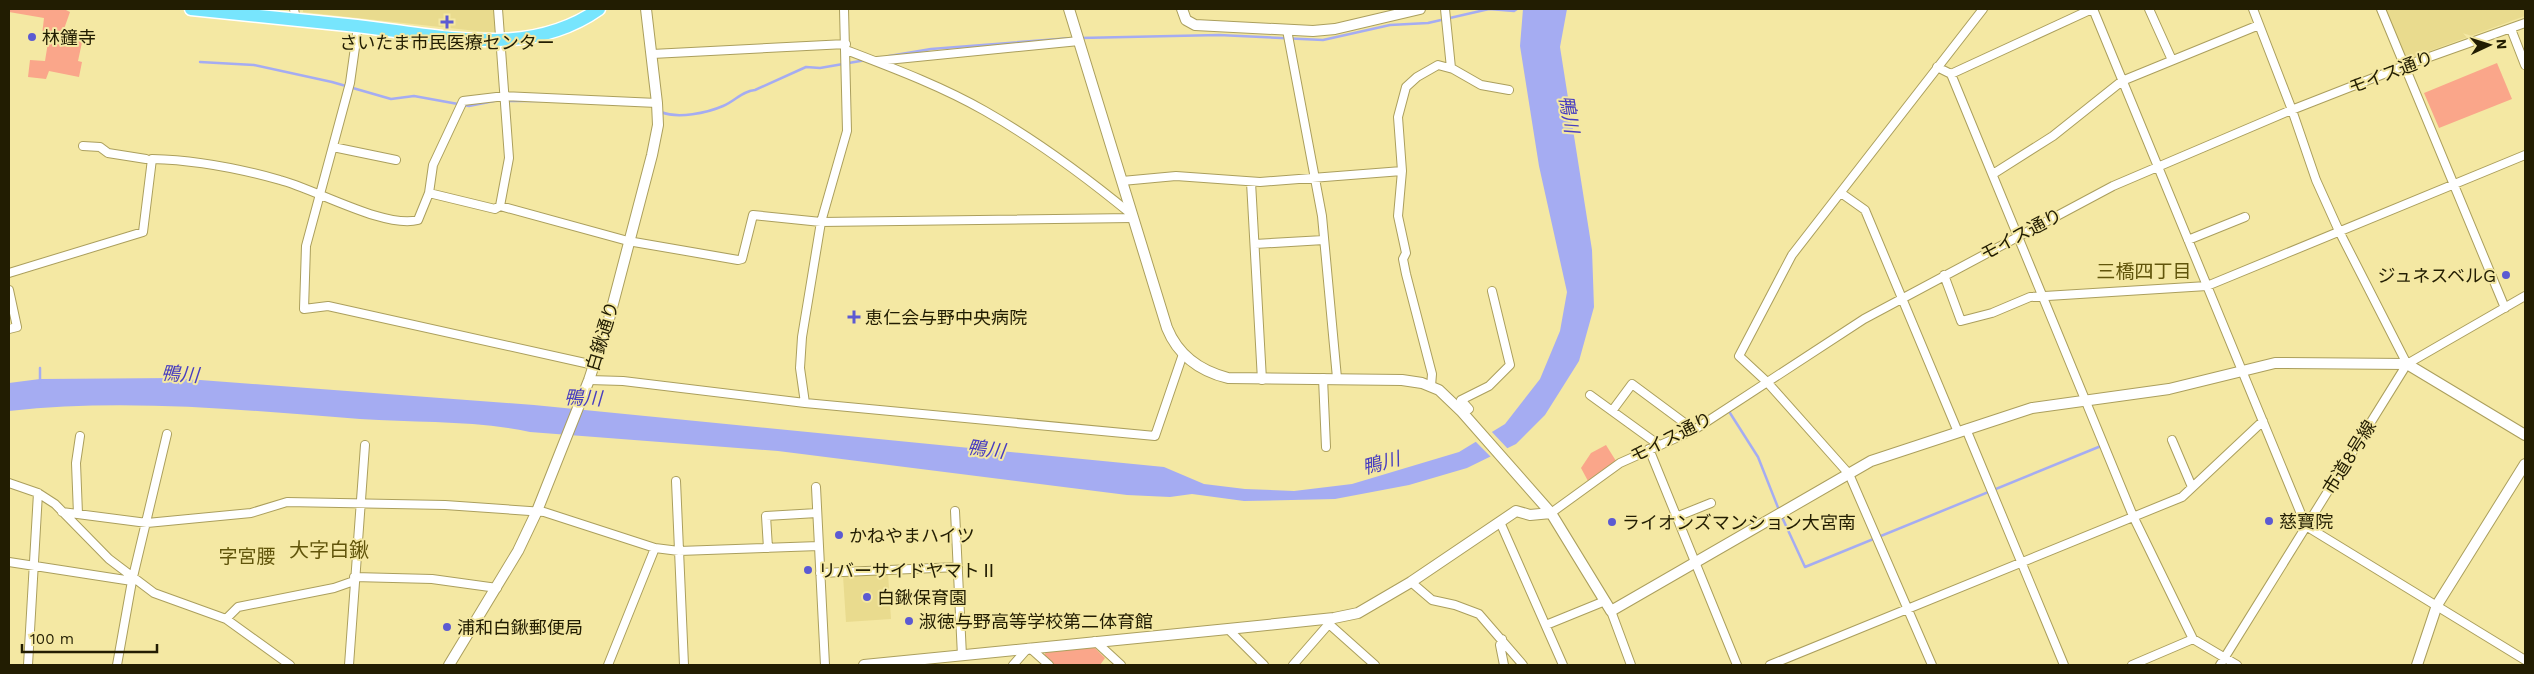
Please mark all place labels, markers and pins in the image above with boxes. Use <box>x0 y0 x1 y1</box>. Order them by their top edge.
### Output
marker: さいたま市民医療センター <box>440 15 454 29</box>
place label: 林鐘寺 <box>42 27 96 48</box>
marker: 林鐘寺 <box>26 31 38 43</box>
place label: さいたま市民医療センター <box>339 32 555 53</box>
place label: ジュネスベルG <box>2377 265 2496 286</box>
marker: ジュネスベルG <box>2500 269 2512 281</box>
place label: 恵仁会与野中央病院 <box>865 307 1027 328</box>
marker: 恵仁会与野中央病院 <box>847 310 861 324</box>
place label: 慈寶院 <box>2279 511 2333 532</box>
place label: ライオンズマンション大宮南 <box>1622 512 1856 533</box>
marker: 慈寶院 <box>2263 515 2275 527</box>
marker: ライオンズマンション大宮南 <box>1606 516 1618 528</box>
place label: かねやまハイツ <box>849 525 975 546</box>
marker: かねやまハイツ <box>833 529 845 541</box>
place label: リバーサイドヤマトⅡ <box>818 560 998 581</box>
marker: リバーサイドヤマトⅡ <box>802 564 814 576</box>
place label: 白鍬保育園 <box>877 587 967 608</box>
marker: 白鍬保育園 <box>861 591 873 603</box>
place label: 淑徳与野高等学校第二体育館 <box>919 611 1153 632</box>
marker: 淑徳与野高等学校第二体育館 <box>903 615 915 627</box>
place label: 浦和白鍬郵便局 <box>457 617 583 638</box>
marker: 浦和白鍬郵便局 <box>441 621 453 633</box>

